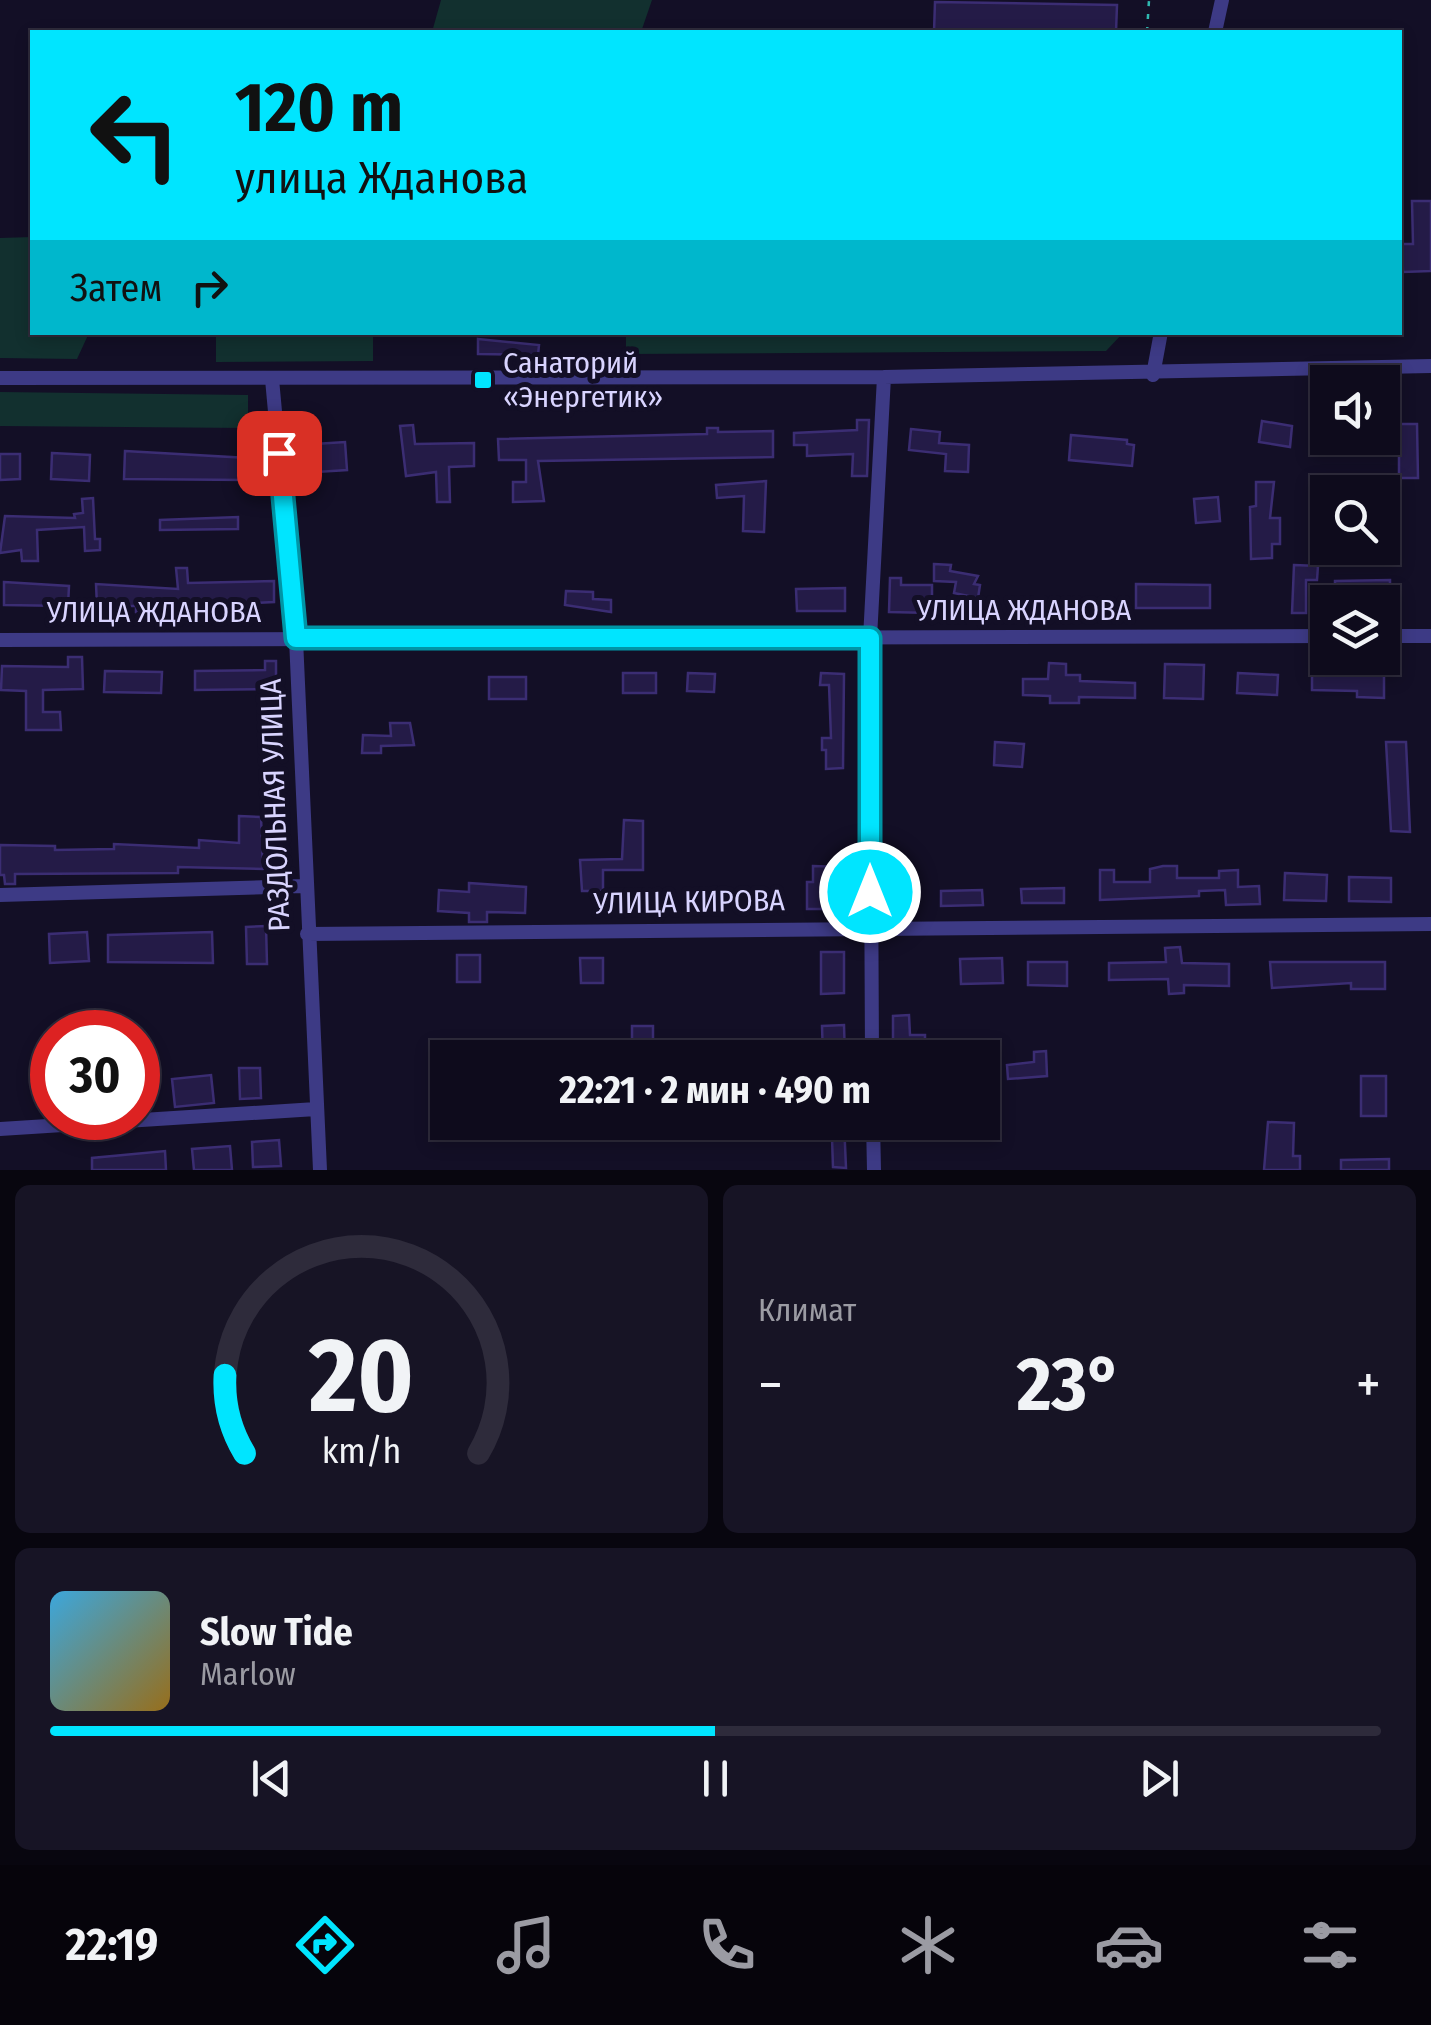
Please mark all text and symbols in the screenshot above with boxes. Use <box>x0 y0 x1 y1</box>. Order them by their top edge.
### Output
text: 120 m <box>235 66 403 150</box>
icon: left <box>70 70 200 200</box>
text: улица Жданова <box>235 151 528 205</box>
icon: right <box>182 260 237 315</box>
text: Затем <box>70 265 162 311</box>
place label: Санаторий «Энергетик» <box>503 345 663 415</box>
map controls <box>1310 365 1400 675</box>
button: sound <box>1310 365 1400 455</box>
marker: Санаторий «Энергетик» <box>472 369 494 391</box>
pin <box>237 411 322 496</box>
icon: arrive <box>252 426 307 481</box>
button: search <box>1310 475 1400 565</box>
button: layers <box>1310 585 1400 675</box>
street label: УЛИЦА ЖДАНОВА <box>916 592 1131 628</box>
street label: УЛИЦА ЖДАНОВА <box>46 594 261 630</box>
street label: РАЗДОЛЬНАЯ УЛИЦА <box>253 678 297 932</box>
position arrow <box>818 840 922 944</box>
street label: УЛИЦА КИРОВА <box>592 882 785 922</box>
speed limit sign: 30 <box>30 1010 160 1140</box>
text: 22:21 · 2 мин · 490 m <box>559 1067 871 1113</box>
text: Климат <box>758 1291 856 1329</box>
text: 20 <box>308 1314 414 1439</box>
text: 23° <box>1017 1340 1122 1430</box>
text: − <box>758 1352 783 1418</box>
text: + <box>1356 1352 1381 1418</box>
text: km/h <box>322 1430 401 1472</box>
text: Slow Tide <box>200 1609 353 1655</box>
text: Marlow <box>200 1655 296 1693</box>
icon: previous <box>244 1751 299 1806</box>
icon: pause <box>688 1751 743 1806</box>
icon: next <box>1132 1751 1187 1806</box>
icon: directions <box>290 1910 360 1980</box>
icon: music <box>491 1910 561 1980</box>
icon: phone <box>692 1910 762 1980</box>
icon: climate <box>893 1910 963 1980</box>
icon: car <box>1094 1910 1164 1980</box>
icon: filters <box>1295 1910 1365 1980</box>
text: 22:19 <box>66 1918 158 1972</box>

